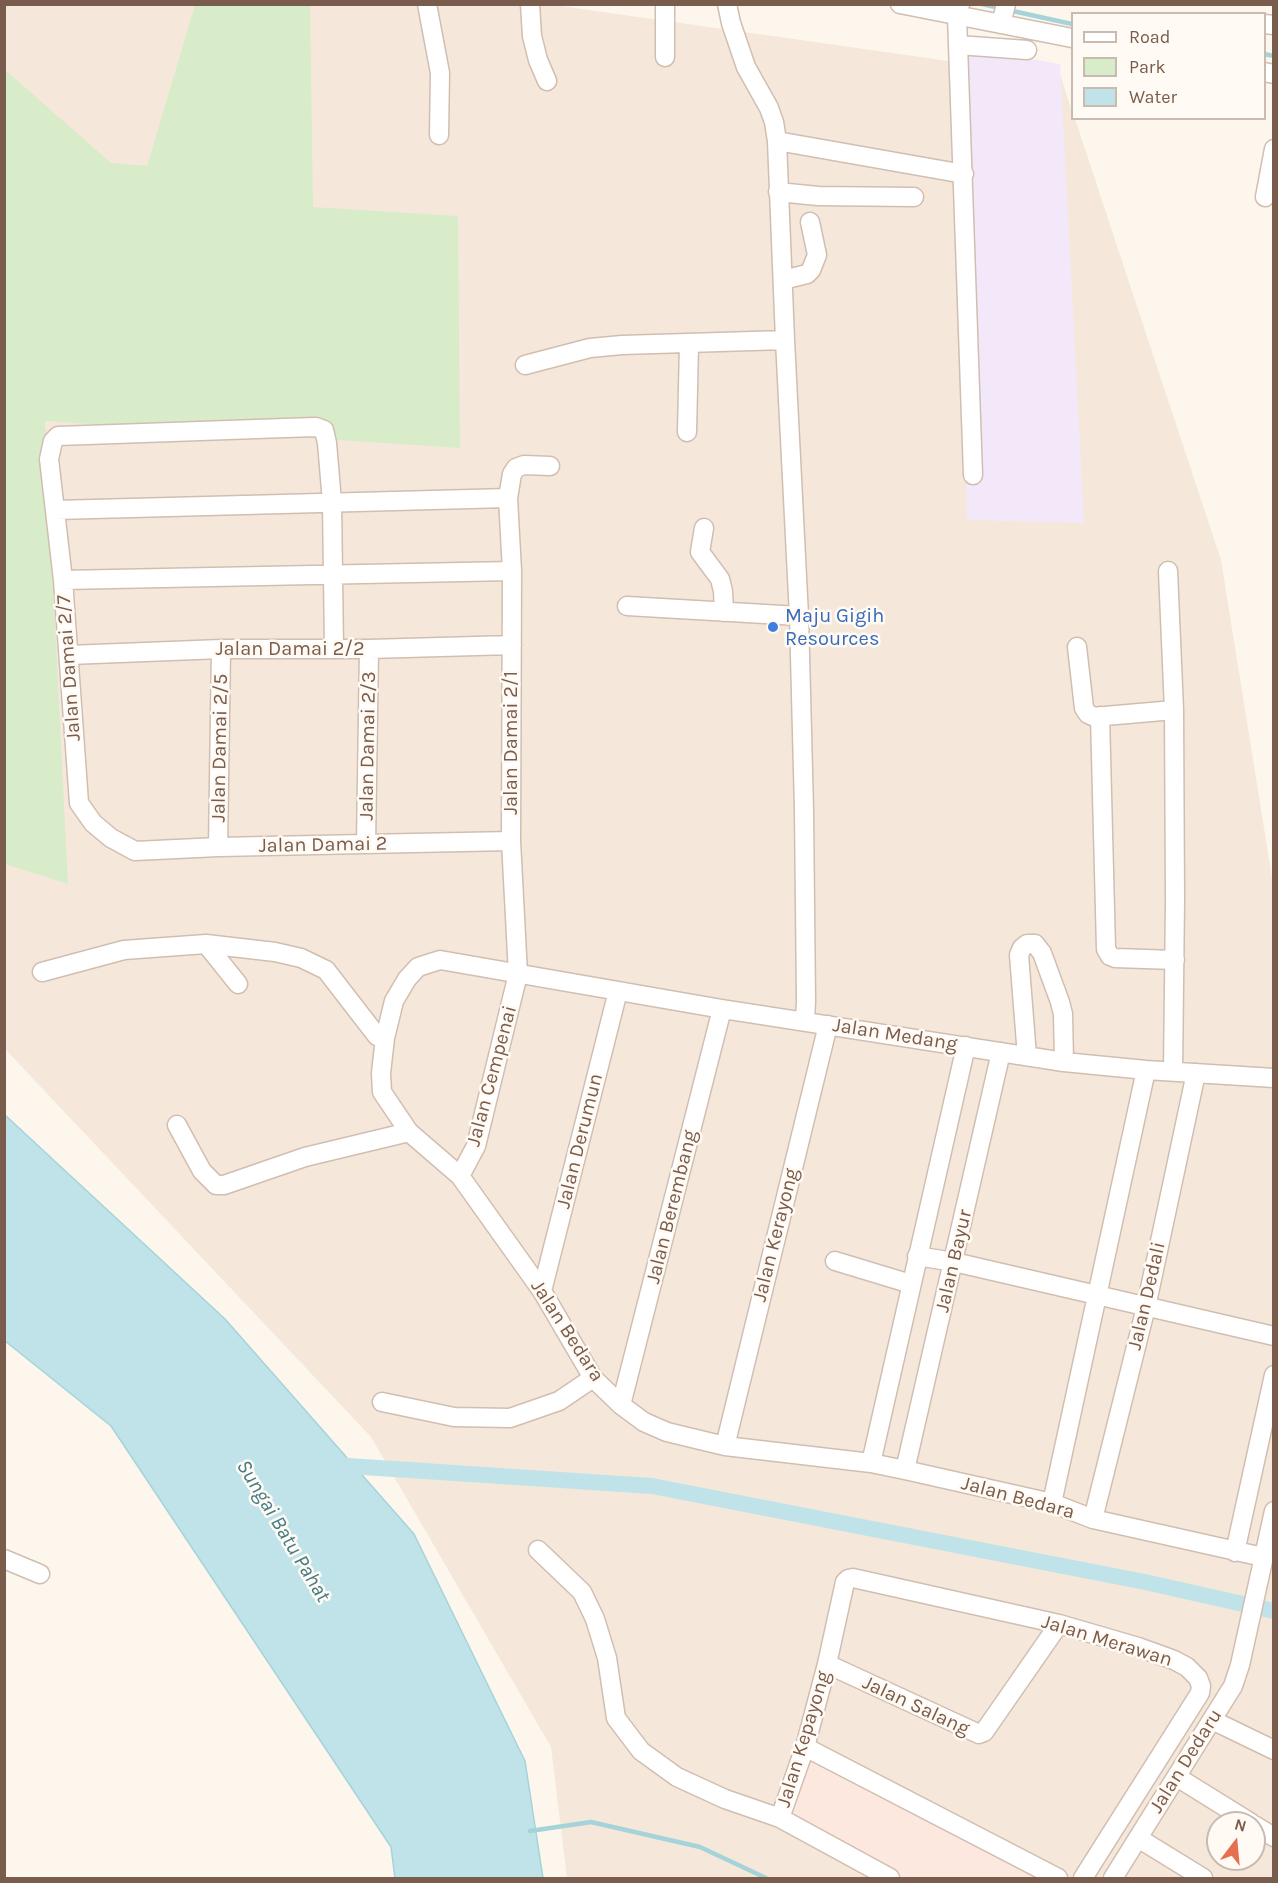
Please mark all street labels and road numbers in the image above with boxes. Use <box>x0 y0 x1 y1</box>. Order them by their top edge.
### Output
street label: Jalan Damai 2/7 <box>52 594 86 742</box>
street label: Jalan Damai 2/2 <box>216 637 364 661</box>
street label: Jalan Damai 2/3 <box>355 671 381 821</box>
street label: Jalan Damai 2/1 <box>499 671 523 815</box>
street label: Jalan Damai 2/5 <box>207 673 233 823</box>
street label: Jalan Damai 2 <box>258 832 388 858</box>
street label: Jalan Cempenai <box>462 1003 522 1149</box>
street label: Jalan Medang <box>831 1013 959 1057</box>
street label: Jalan Derumun <box>552 1071 608 1211</box>
street label: Jalan Berembang <box>641 1128 703 1286</box>
street label: Jalan Kerayong <box>748 1166 804 1304</box>
street label: Jalan Bayur <box>931 1207 977 1315</box>
street label: Jalan Dedali <box>1123 1240 1171 1352</box>
street label: Jalan Bedara <box>525 1276 609 1386</box>
street label: Jalan Bedara <box>959 1471 1077 1525</box>
street label: Jalan Merawan <box>1039 1610 1175 1672</box>
street label: Jalan Kepayong <box>772 1668 836 1810</box>
street label: Jalan Salang <box>859 1671 973 1741</box>
street label: Jalan Dedaru <box>1145 1705 1227 1817</box>

